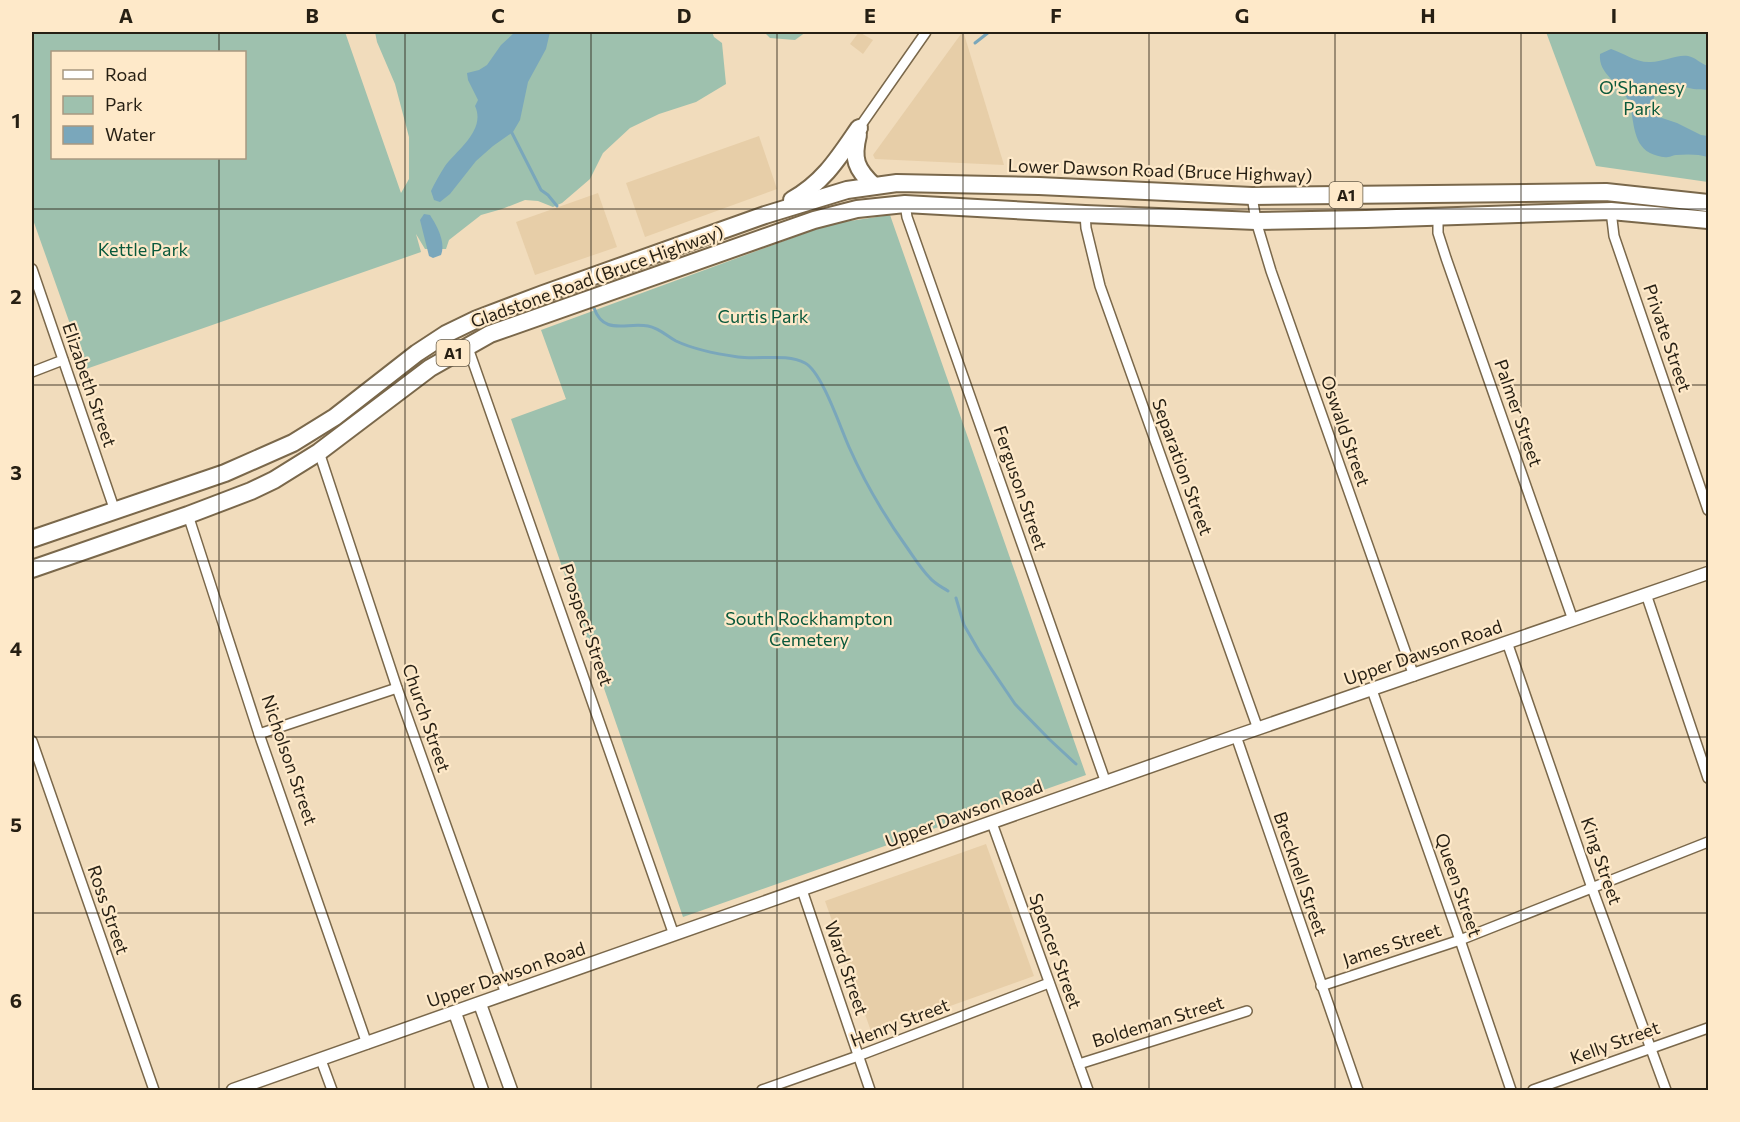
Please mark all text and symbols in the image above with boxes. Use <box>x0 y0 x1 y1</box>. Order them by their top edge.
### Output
text: A <box>119 3 133 27</box>
text: B <box>305 3 319 27</box>
text: C <box>491 3 505 27</box>
text: D <box>677 3 691 27</box>
text: E <box>864 3 876 27</box>
text: F <box>1050 3 1062 27</box>
text: G <box>1235 3 1249 27</box>
text: H <box>1421 3 1436 27</box>
text: I <box>1611 3 1617 27</box>
legend <box>51 51 246 159</box>
text: Road <box>105 63 147 85</box>
park label: O'Shanesy Park <box>1599 76 1685 119</box>
text: Park <box>105 93 143 115</box>
text: 1 <box>11 108 21 132</box>
text: Water <box>105 123 156 145</box>
street label: Lower Dawson Road (Bruce Highway) <box>1007 154 1313 186</box>
road number: A1 <box>1330 182 1362 208</box>
street label: Gladstone Road (Bruce Highway) <box>467 220 726 332</box>
park label: Kettle Park <box>98 238 189 260</box>
street label: Private Street <box>1639 281 1697 395</box>
text: 2 <box>10 284 22 308</box>
park label: Curtis Park <box>718 305 809 327</box>
street label: Elizabeth Street <box>58 320 122 450</box>
road number: A1 <box>436 340 470 366</box>
street label: Palmer Street <box>1490 356 1548 469</box>
street label: Oswald Street <box>1317 372 1375 489</box>
street label: Separation Street <box>1148 395 1218 538</box>
street label: Ferguson Street <box>989 423 1053 553</box>
text: 3 <box>10 460 22 484</box>
street label: Prospect Street <box>556 561 618 689</box>
park label: South Rockhampton Cemetery <box>725 607 893 650</box>
street label: Upper Dawson Road <box>1341 615 1505 690</box>
text: 4 <box>10 636 22 660</box>
street label: Church Street <box>398 661 456 775</box>
street label: Nicholson Street <box>257 692 323 828</box>
street label: Upper Dawson Road <box>882 774 1045 852</box>
street label: Brecknell Street <box>1269 809 1332 939</box>
text: 5 <box>10 812 22 836</box>
street label: King Street <box>1577 814 1627 907</box>
street label: Queen Street <box>1431 830 1487 939</box>
street label: Ross Street <box>83 862 134 957</box>
street label: Spencer Street <box>1025 890 1087 1011</box>
street label: Ward Street <box>821 918 873 1018</box>
street label: James Street <box>1340 918 1444 970</box>
street label: Upper Dawson Road <box>424 937 588 1012</box>
text: 6 <box>10 988 22 1012</box>
street label: Boldeman Street <box>1089 991 1226 1052</box>
street label: Henry Street <box>847 993 952 1051</box>
street label: Kelly Street <box>1567 1016 1662 1068</box>

